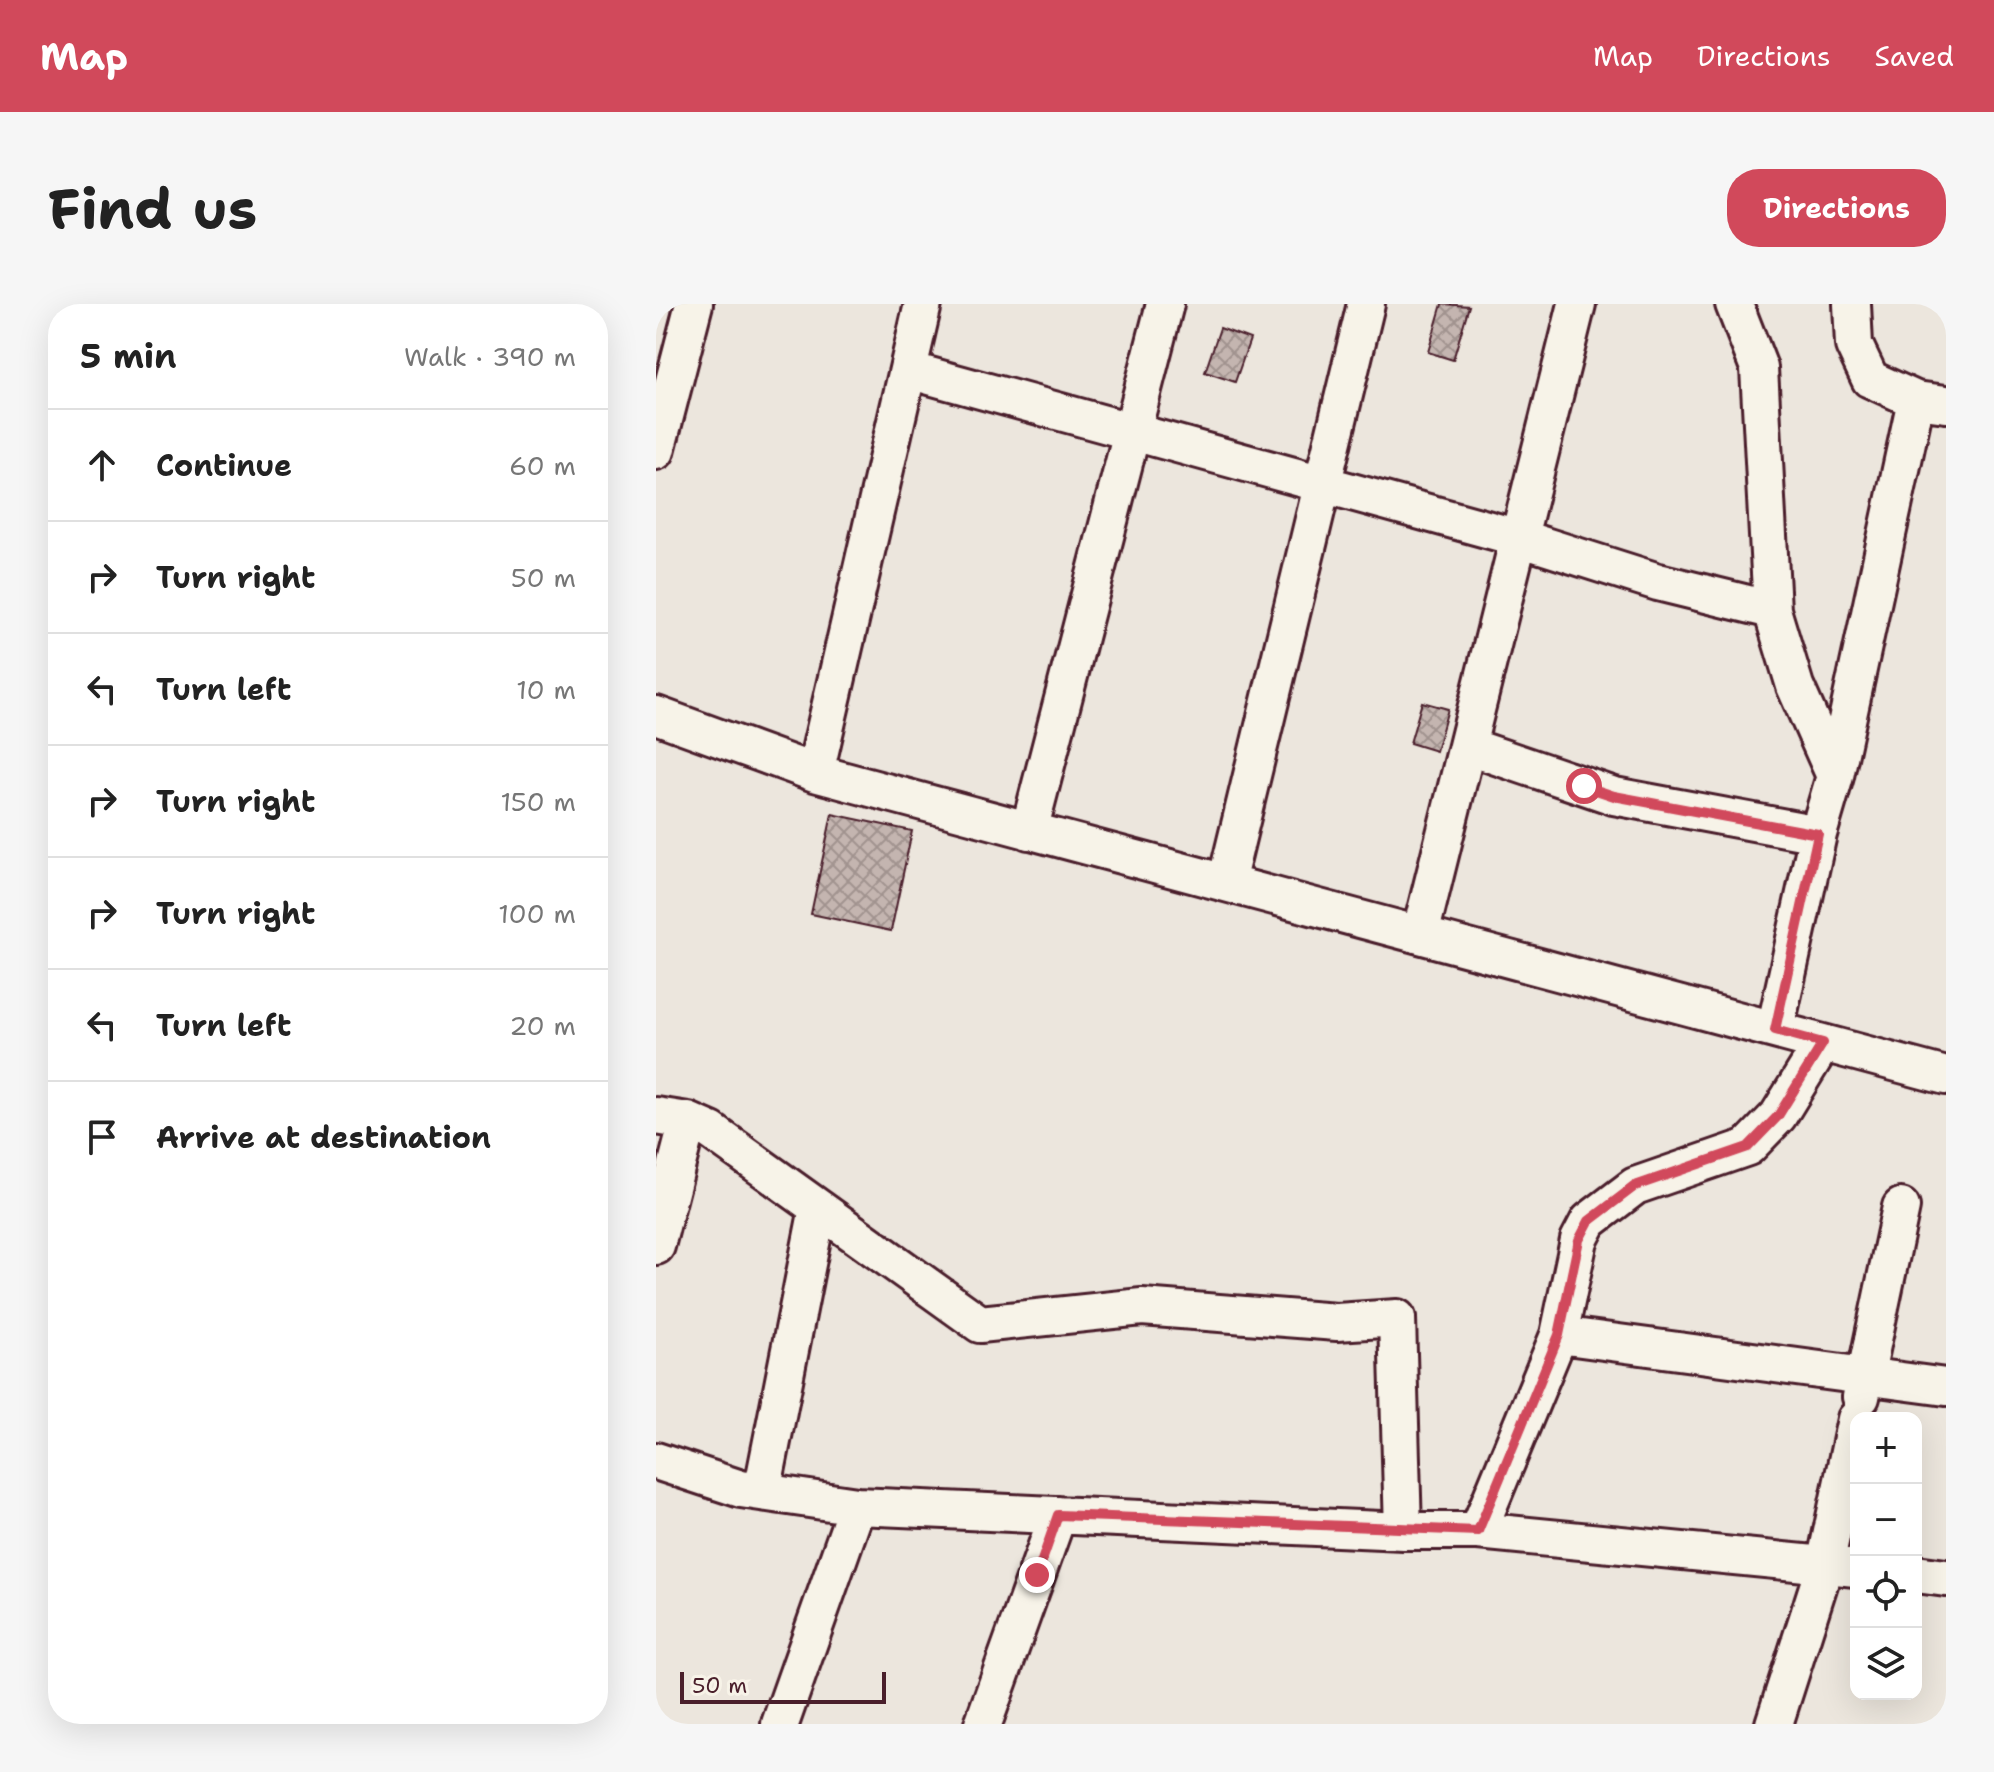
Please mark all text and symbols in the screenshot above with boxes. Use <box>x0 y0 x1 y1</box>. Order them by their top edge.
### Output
text: Map <box>40 31 128 82</box>
text: Map <box>1593 37 1653 75</box>
text: Directions <box>1697 37 1831 75</box>
text: Saved <box>1875 37 1954 75</box>
button: Directions <box>1727 169 1946 247</box>
text: Find us <box>48 171 257 246</box>
text: 5 min <box>80 333 177 379</box>
text: Walk · 390 m <box>404 339 576 374</box>
icon: ahead <box>80 443 124 487</box>
text: Continue <box>156 445 292 486</box>
text: 60 m <box>509 448 576 483</box>
icon: right <box>80 555 124 599</box>
text: Turn right <box>156 557 315 598</box>
text: 50 m <box>511 560 576 595</box>
icon: left <box>80 667 124 711</box>
text: Turn left <box>156 669 291 710</box>
text: 10 m <box>516 672 576 707</box>
route start <box>1566 768 1602 804</box>
icon: right <box>80 779 124 823</box>
text: Turn right <box>156 781 315 822</box>
text: 150 m <box>500 784 576 819</box>
icon: right <box>80 891 124 935</box>
text: Turn right <box>156 893 315 934</box>
text: 100 m <box>498 896 576 931</box>
icon: left <box>80 1003 124 1047</box>
text: Turn left <box>156 1005 291 1046</box>
text: 20 m <box>509 1008 576 1043</box>
icon: arrive <box>80 1115 124 1159</box>
text: Arrive at destination <box>156 1117 491 1158</box>
map controls <box>1850 1412 1922 1700</box>
button: + <box>1850 1412 1922 1484</box>
button: − <box>1850 1484 1922 1556</box>
button: locate <box>1850 1556 1922 1628</box>
route end <box>1019 1557 1055 1593</box>
button: layers <box>1850 1628 1922 1700</box>
scale bar <box>680 1668 886 1704</box>
text: 50 m <box>692 1671 747 1700</box>

